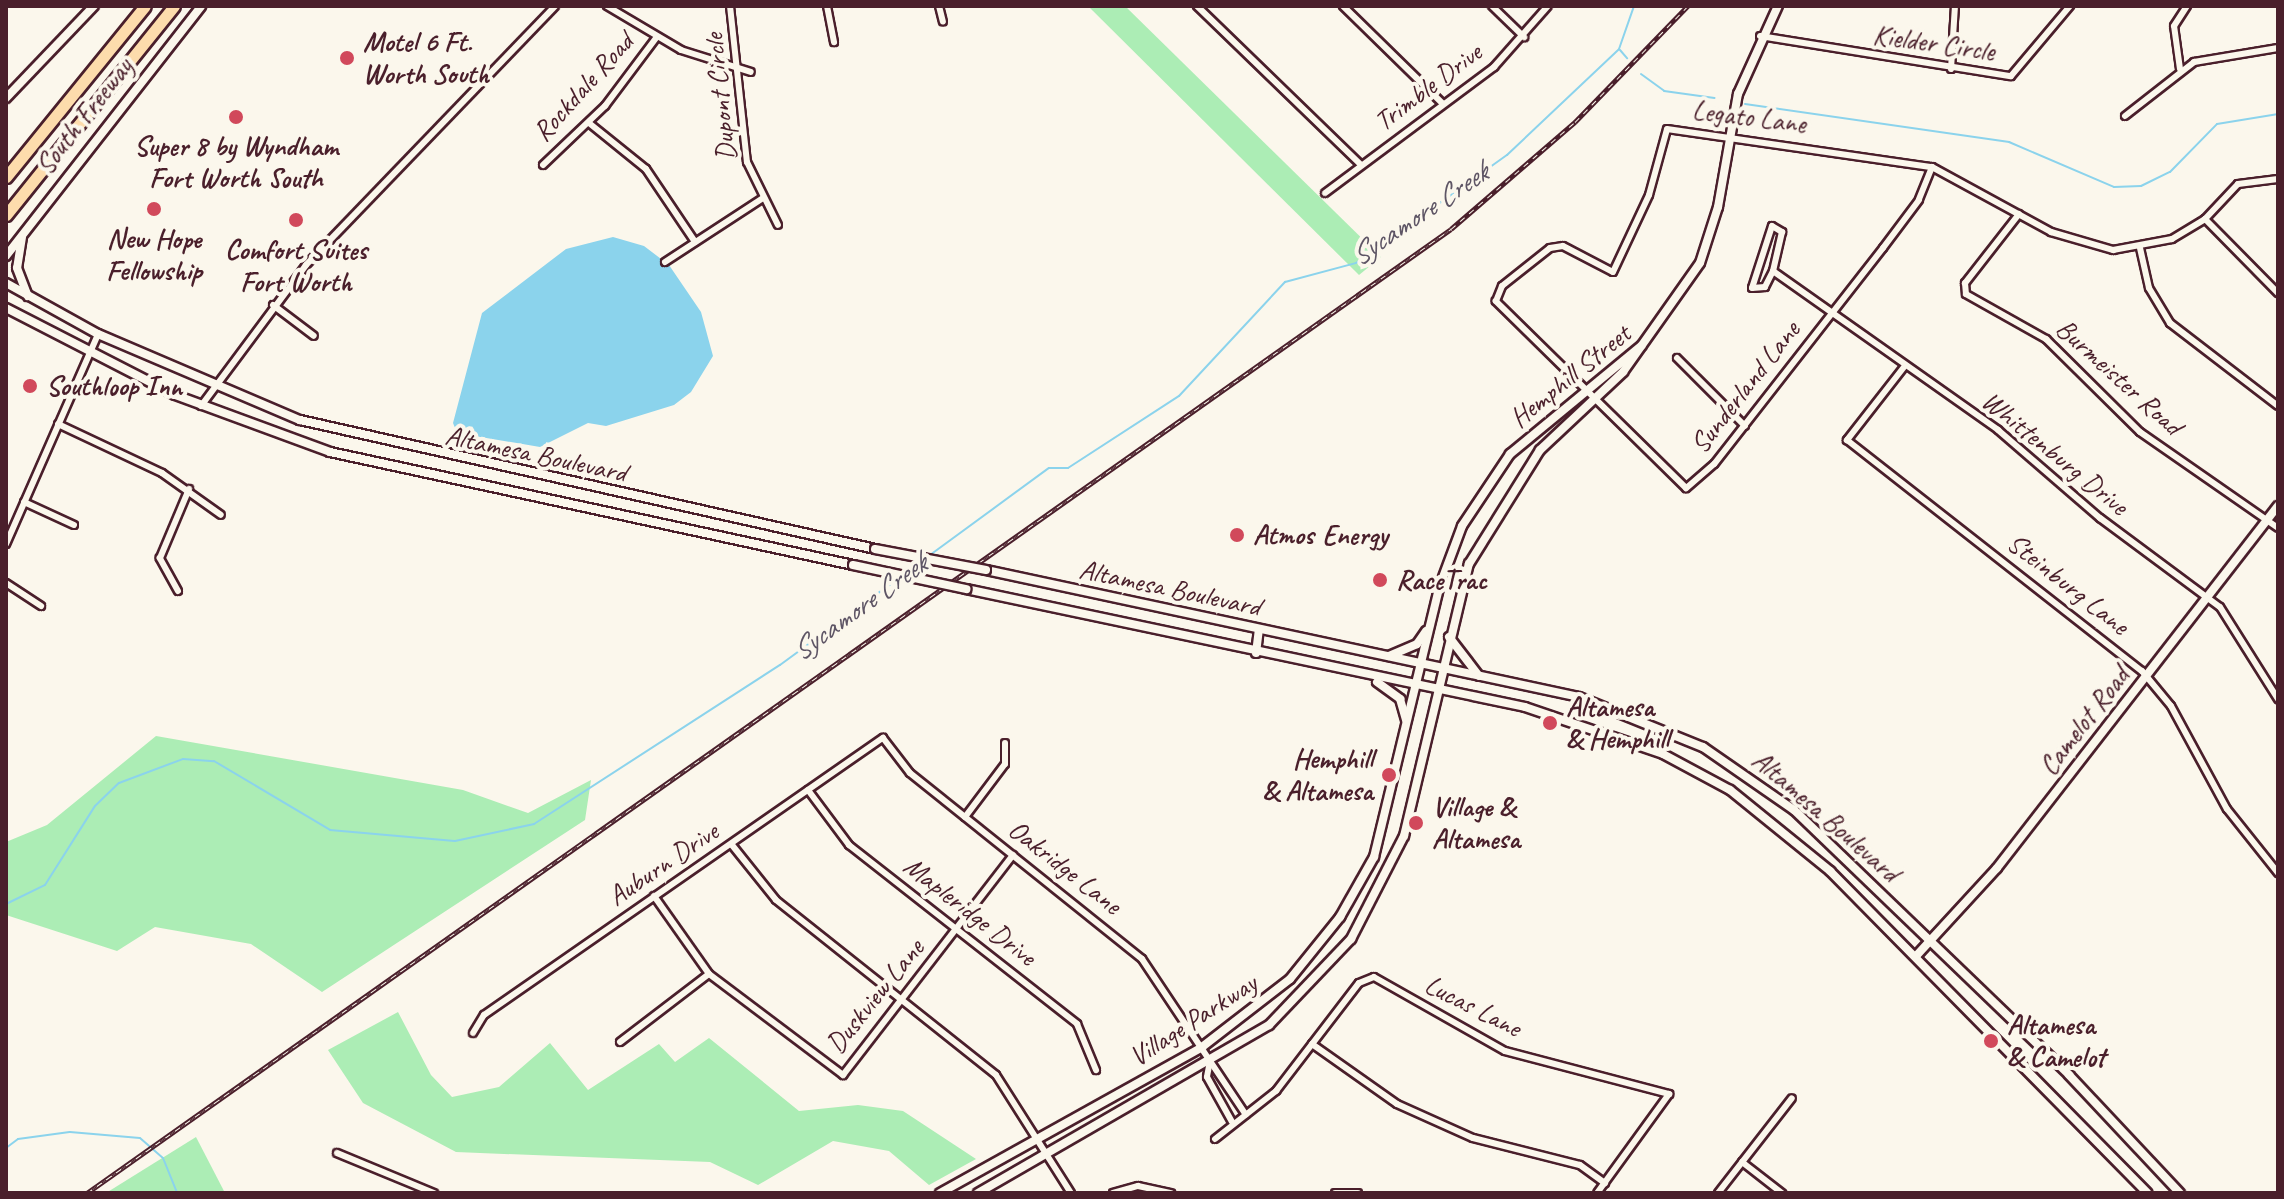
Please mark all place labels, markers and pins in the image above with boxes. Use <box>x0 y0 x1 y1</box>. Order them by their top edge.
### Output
place label: Motel 6 Ft. Worth South <box>363 25 489 91</box>
marker: Motel 6 Ft. Worth South <box>338 49 356 67</box>
marker: Super 8 by Wyndham Fort Worth South <box>227 108 245 126</box>
place label: Super 8 by Wyndham Fort Worth South <box>133 129 339 195</box>
marker: New Hope Fellowship <box>145 200 163 218</box>
marker: Comfort Suites Fort Worth <box>287 211 305 229</box>
place label: New Hope Fellowship <box>106 222 202 288</box>
place label: Comfort Suites Fort Worth <box>225 233 367 299</box>
place label: Southloop Inn <box>46 369 182 403</box>
marker: Southloop Inn <box>21 377 39 395</box>
place label: Atmos Energy <box>1253 518 1387 552</box>
marker: Atmos Energy <box>1228 526 1246 544</box>
place label: RaceTrac <box>1396 563 1487 597</box>
marker: RaceTrac <box>1371 571 1389 589</box>
place label: Altamesa & Hemphill <box>1566 690 1669 756</box>
marker: Altamesa & Hemphill <box>1541 714 1559 732</box>
place label: Hemphill & Altamesa <box>1263 742 1373 808</box>
marker: Hemphill & Altamesa <box>1380 766 1398 784</box>
place label: Village & Altamesa <box>1432 790 1520 856</box>
marker: Village & Altamesa <box>1407 814 1425 832</box>
place label: Altamesa & Camelot <box>2007 1008 2105 1074</box>
marker: Altamesa & Camelot <box>1982 1032 2000 1050</box>

